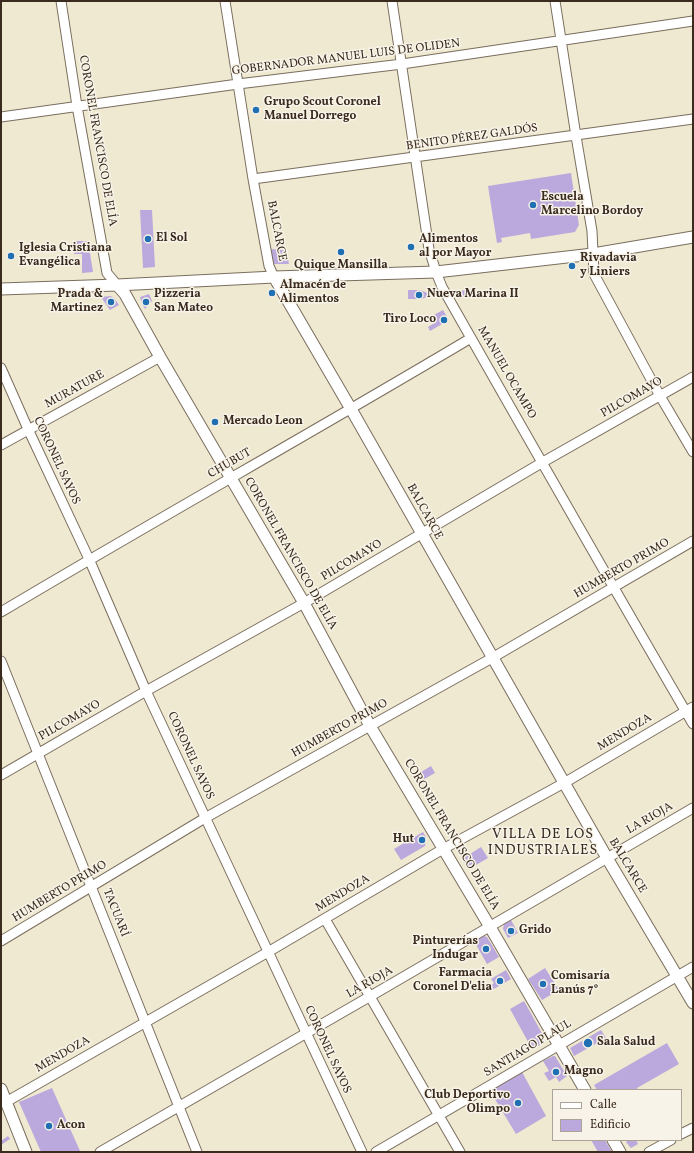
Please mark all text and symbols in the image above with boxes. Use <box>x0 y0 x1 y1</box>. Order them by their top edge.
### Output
street label: GOBERNADOR MANUEL LUIS DE OLIDEN <box>231 37 461 79</box>
street label: CORONEL FRANCISCO DE ELÍA <box>75 54 119 228</box>
place label: Grupo Scout Coronel Manuel Dorrego <box>264 96 381 124</box>
marker: Grupo Scout Coronel Manuel Dorrego <box>251 105 261 115</box>
street label: BENITO PÉREZ GALDÓS <box>405 122 539 154</box>
place label: Escuela Marcelino Bordoy <box>541 191 643 219</box>
street label: BALCARCE <box>263 199 289 263</box>
marker: Escuela Marcelino Bordoy <box>528 200 538 210</box>
place label: El Sol <box>156 232 188 246</box>
place label: Alimentos al por Mayor <box>419 233 491 261</box>
marker: El Sol <box>143 234 153 244</box>
place label: Iglesia Cristiana Evangélica <box>19 242 112 270</box>
marker: Alimentos al por Mayor <box>406 242 416 252</box>
marker: Quique Mansilla <box>336 247 346 257</box>
marker: Iglesia Cristiana Evangélica <box>6 251 16 261</box>
place label: Rivadavia y Liniers <box>580 252 637 280</box>
place label: Quique Mansilla <box>294 259 388 273</box>
marker: Rivadavia y Liniers <box>567 261 577 271</box>
place label: Almacén de Alimentos <box>280 279 346 307</box>
place label: Prada & Martinez <box>50 288 103 316</box>
place label: Pizzeria San Mateo <box>154 288 213 316</box>
marker: Almacén de Alimentos <box>267 288 277 298</box>
place label: Nueva Marina II <box>427 288 519 302</box>
marker: Nueva Marina II <box>414 290 424 300</box>
marker: Prada & Martinez <box>106 297 116 307</box>
marker: Pizzeria San Mateo <box>141 297 151 307</box>
place label: Tiro Loco <box>383 313 436 327</box>
marker: Tiro Loco <box>439 315 449 325</box>
street label: MANUEL OCAMPO <box>474 324 538 422</box>
street label: MURATURE <box>43 368 107 412</box>
street label: PILCOMAYO <box>599 375 665 421</box>
street label: CORONEL SAYOS <box>29 415 83 507</box>
place label: Mercado Leon <box>223 415 303 429</box>
marker: Mercado Leon <box>210 417 220 427</box>
street label: CHUBUT <box>206 446 254 482</box>
street label: CORONEL FRANCISCO DE ELÍA <box>240 475 340 633</box>
street label: BALCARCE <box>403 482 445 542</box>
street label: HUMBERTO PRIMO <box>572 536 672 602</box>
street label: PILCOMAYO <box>319 537 385 585</box>
street label: HUMBERTO PRIMO <box>289 697 391 761</box>
street label: PILCOMAYO <box>37 698 103 744</box>
street label: CORONEL SAYOS <box>163 710 217 802</box>
street label: MENDOZA <box>595 711 655 755</box>
street label: CORONEL FRANCISCO DE ELÍA <box>400 757 502 913</box>
street label: LA RIOJA <box>624 800 676 838</box>
district label: VILLA DE LOS INDUSTRIALES <box>488 827 598 860</box>
place label: Hut <box>393 833 414 847</box>
marker: Hut <box>417 835 427 845</box>
street label: BALCARCE <box>605 836 649 896</box>
street label: HUMBERTO PRIMO <box>10 858 110 926</box>
street label: MENDOZA <box>313 872 373 916</box>
street label: TACUARÍ <box>99 887 131 939</box>
place label: Grido <box>519 924 551 938</box>
marker: Grido <box>506 926 516 936</box>
place label: Pinturerías Indugar <box>413 935 478 963</box>
marker: Pinturerías Indugar <box>481 944 491 954</box>
street label: LA RIOJA <box>344 964 396 1002</box>
place label: Farmacia Coronel D'elia <box>413 967 492 995</box>
place label: Comisaría Lanús 7° <box>551 970 610 998</box>
marker: Farmacia Coronel D'elia <box>495 976 505 986</box>
marker: Comisaría Lanús 7° <box>538 979 548 989</box>
street label: CORONEL SAYOS <box>300 1004 354 1096</box>
street label: SANTIAGO PLAUL <box>482 1017 574 1081</box>
street label: MENDOZA <box>33 1034 93 1076</box>
place label: Sala Salud <box>597 1036 655 1050</box>
marker: Sala Salud <box>582 1037 594 1049</box>
place label: Magno <box>564 1065 603 1079</box>
marker: Magno <box>551 1067 561 1077</box>
place label: Club Deportivo Olimpo <box>424 1089 510 1117</box>
legend <box>552 1089 682 1141</box>
text: Calle <box>590 1097 617 1113</box>
marker: Club Deportivo Olimpo <box>513 1098 523 1108</box>
text: Edificio <box>590 1117 630 1133</box>
place label: Acon <box>57 1119 86 1133</box>
marker: Acon <box>44 1121 54 1131</box>

